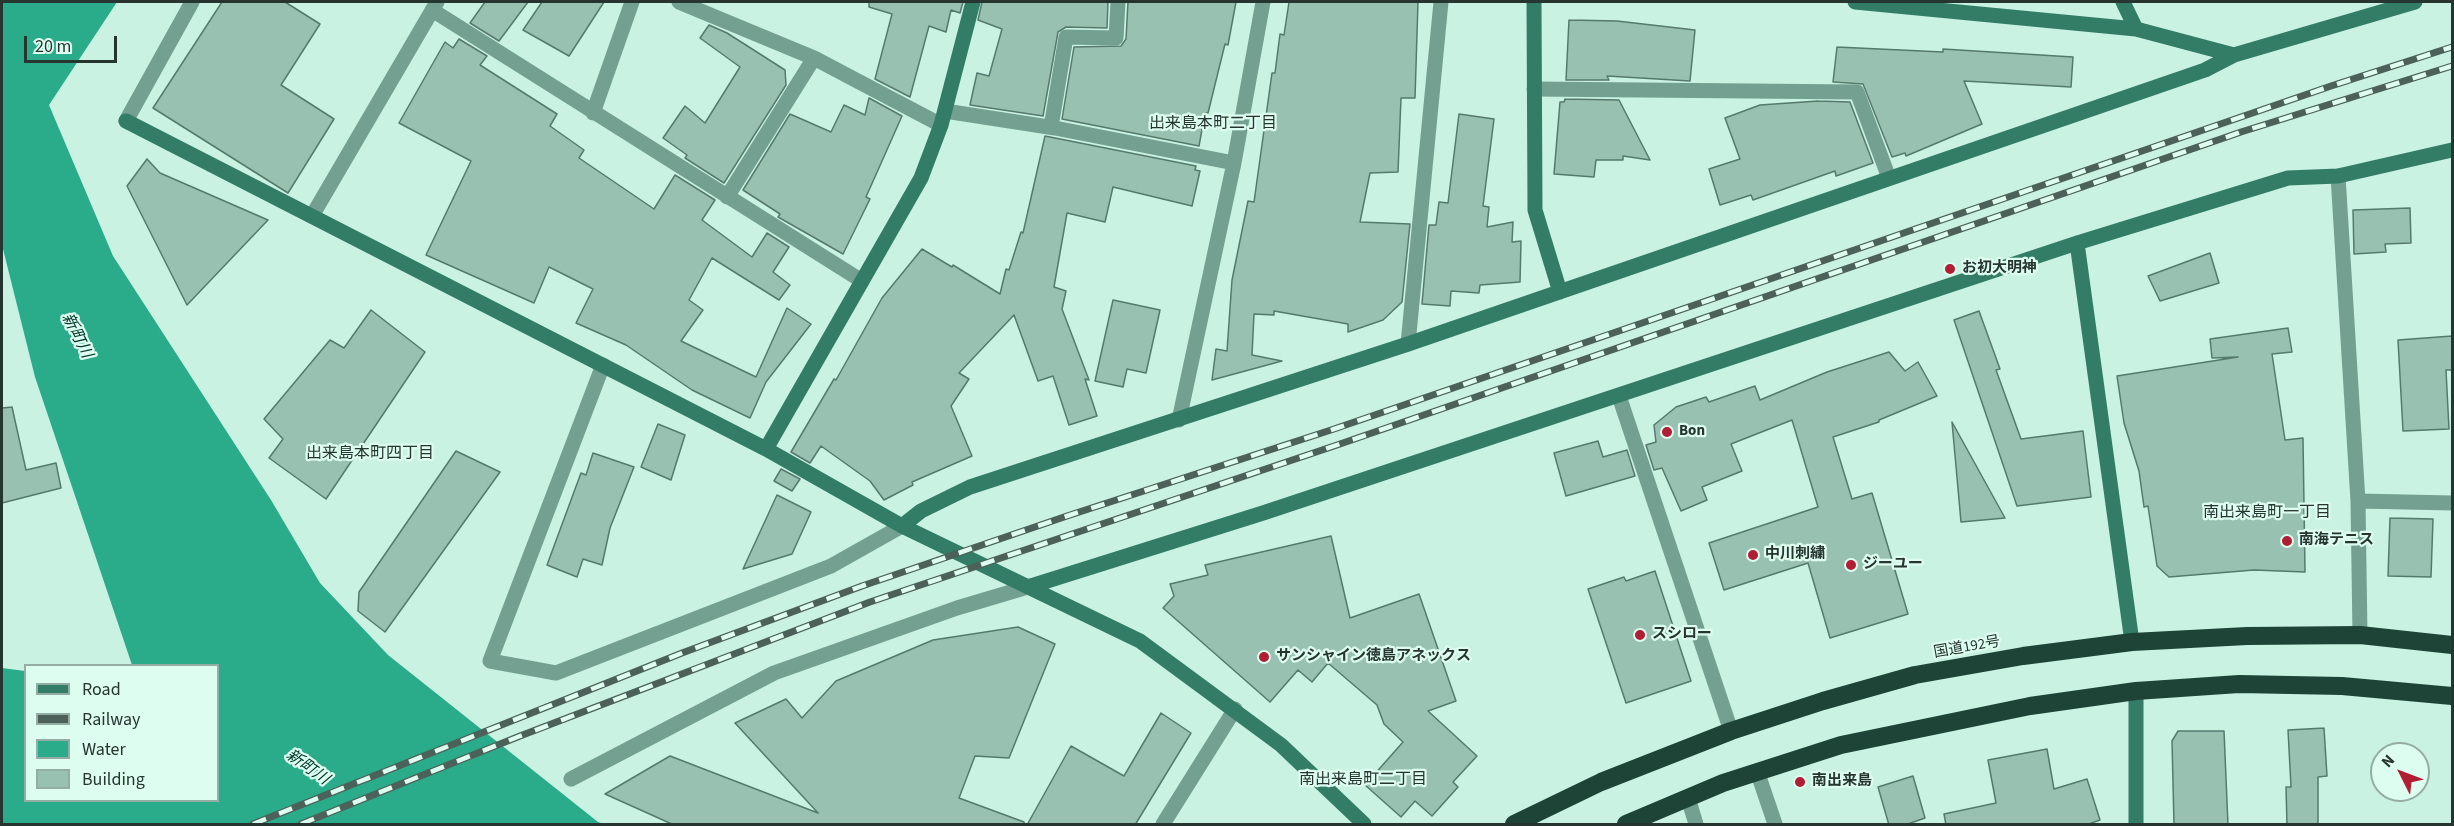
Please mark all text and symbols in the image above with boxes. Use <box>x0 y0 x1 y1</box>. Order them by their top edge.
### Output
scale bar <box>27 24 120 62</box>
text: 20 m <box>35 34 71 59</box>
district label: 出来島本町二丁目 <box>1149 114 1277 134</box>
place label: お初大明神 <box>1962 260 2037 278</box>
marker: お初大明神 <box>1943 262 1957 276</box>
water label: 新町川 <box>57 310 95 362</box>
place label: Bon <box>1679 423 1705 441</box>
marker: Bon <box>1660 425 1674 439</box>
district label: 出来島本町四丁目 <box>306 444 434 464</box>
district label: 南出来島町一丁目 <box>2203 503 2331 523</box>
place label: 南海テニス <box>2299 532 2374 550</box>
marker: 南海テニス <box>2280 534 2294 548</box>
place label: 中川刺繍 <box>1765 546 1825 564</box>
marker: 中川刺繍 <box>1746 548 1760 562</box>
place label: ジーユー <box>1863 556 1923 574</box>
marker: ジーユー <box>1844 558 1858 572</box>
place label: スシロー <box>1652 626 1712 644</box>
marker: スシロー <box>1633 628 1647 642</box>
street label: 国道192号 <box>1932 633 2002 663</box>
place label: サンシャイン徳島アネックス <box>1276 648 1471 666</box>
marker: サンシャイン徳島アネックス <box>1257 650 1271 664</box>
legend <box>24 664 219 802</box>
text: Road <box>82 677 121 702</box>
text: Railway <box>82 707 141 732</box>
text: Water <box>82 737 126 762</box>
north arrow <box>2370 742 2430 802</box>
water label: 新町川 <box>282 746 332 790</box>
text: N <box>2376 750 2400 773</box>
text: Building <box>82 767 145 792</box>
district label: 南出来島町二丁目 <box>1299 770 1427 790</box>
place label: 南出来島 <box>1812 773 1872 791</box>
marker: 南出来島 <box>1793 775 1807 789</box>

